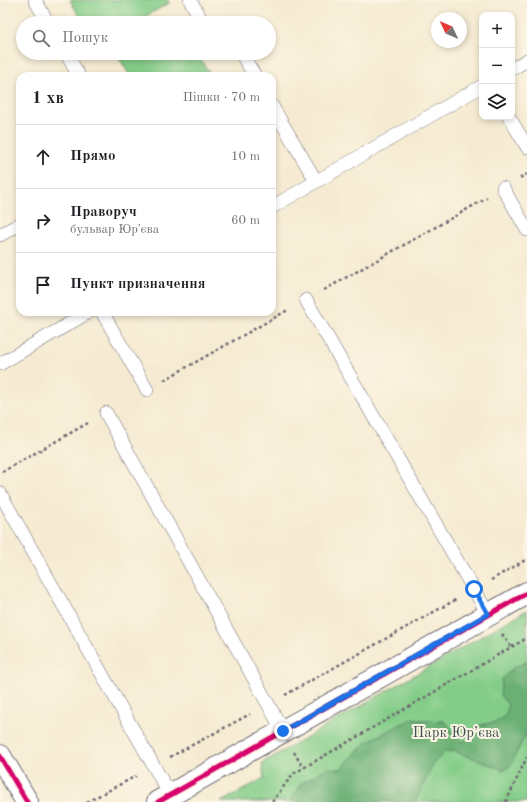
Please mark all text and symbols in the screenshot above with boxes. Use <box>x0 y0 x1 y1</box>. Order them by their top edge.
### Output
north arrow <box>431 12 467 48</box>
map controls <box>479 12 515 120</box>
button: + <box>479 12 515 48</box>
search box <box>16 16 276 60</box>
icon: search <box>30 27 52 49</box>
text: Пошук <box>62 31 108 46</box>
button: − <box>479 48 515 84</box>
button: layers <box>479 84 515 120</box>
text: 1 хв <box>32 90 64 107</box>
text: Пішки · 70 m <box>183 91 260 104</box>
icon: ahead <box>32 146 54 168</box>
text: Прямо <box>70 149 116 164</box>
text: 10 m <box>231 150 260 163</box>
text: Праворуч <box>70 205 137 220</box>
icon: right <box>32 210 54 232</box>
text: 60 m <box>231 214 260 227</box>
text: бульвар Юрʼєва <box>70 223 159 236</box>
icon: arrive <box>32 274 54 296</box>
text: Пункт призначення <box>70 277 206 292</box>
route start <box>465 580 483 598</box>
route end <box>274 722 292 740</box>
park label: Парк Юр’єва <box>412 726 500 741</box>

